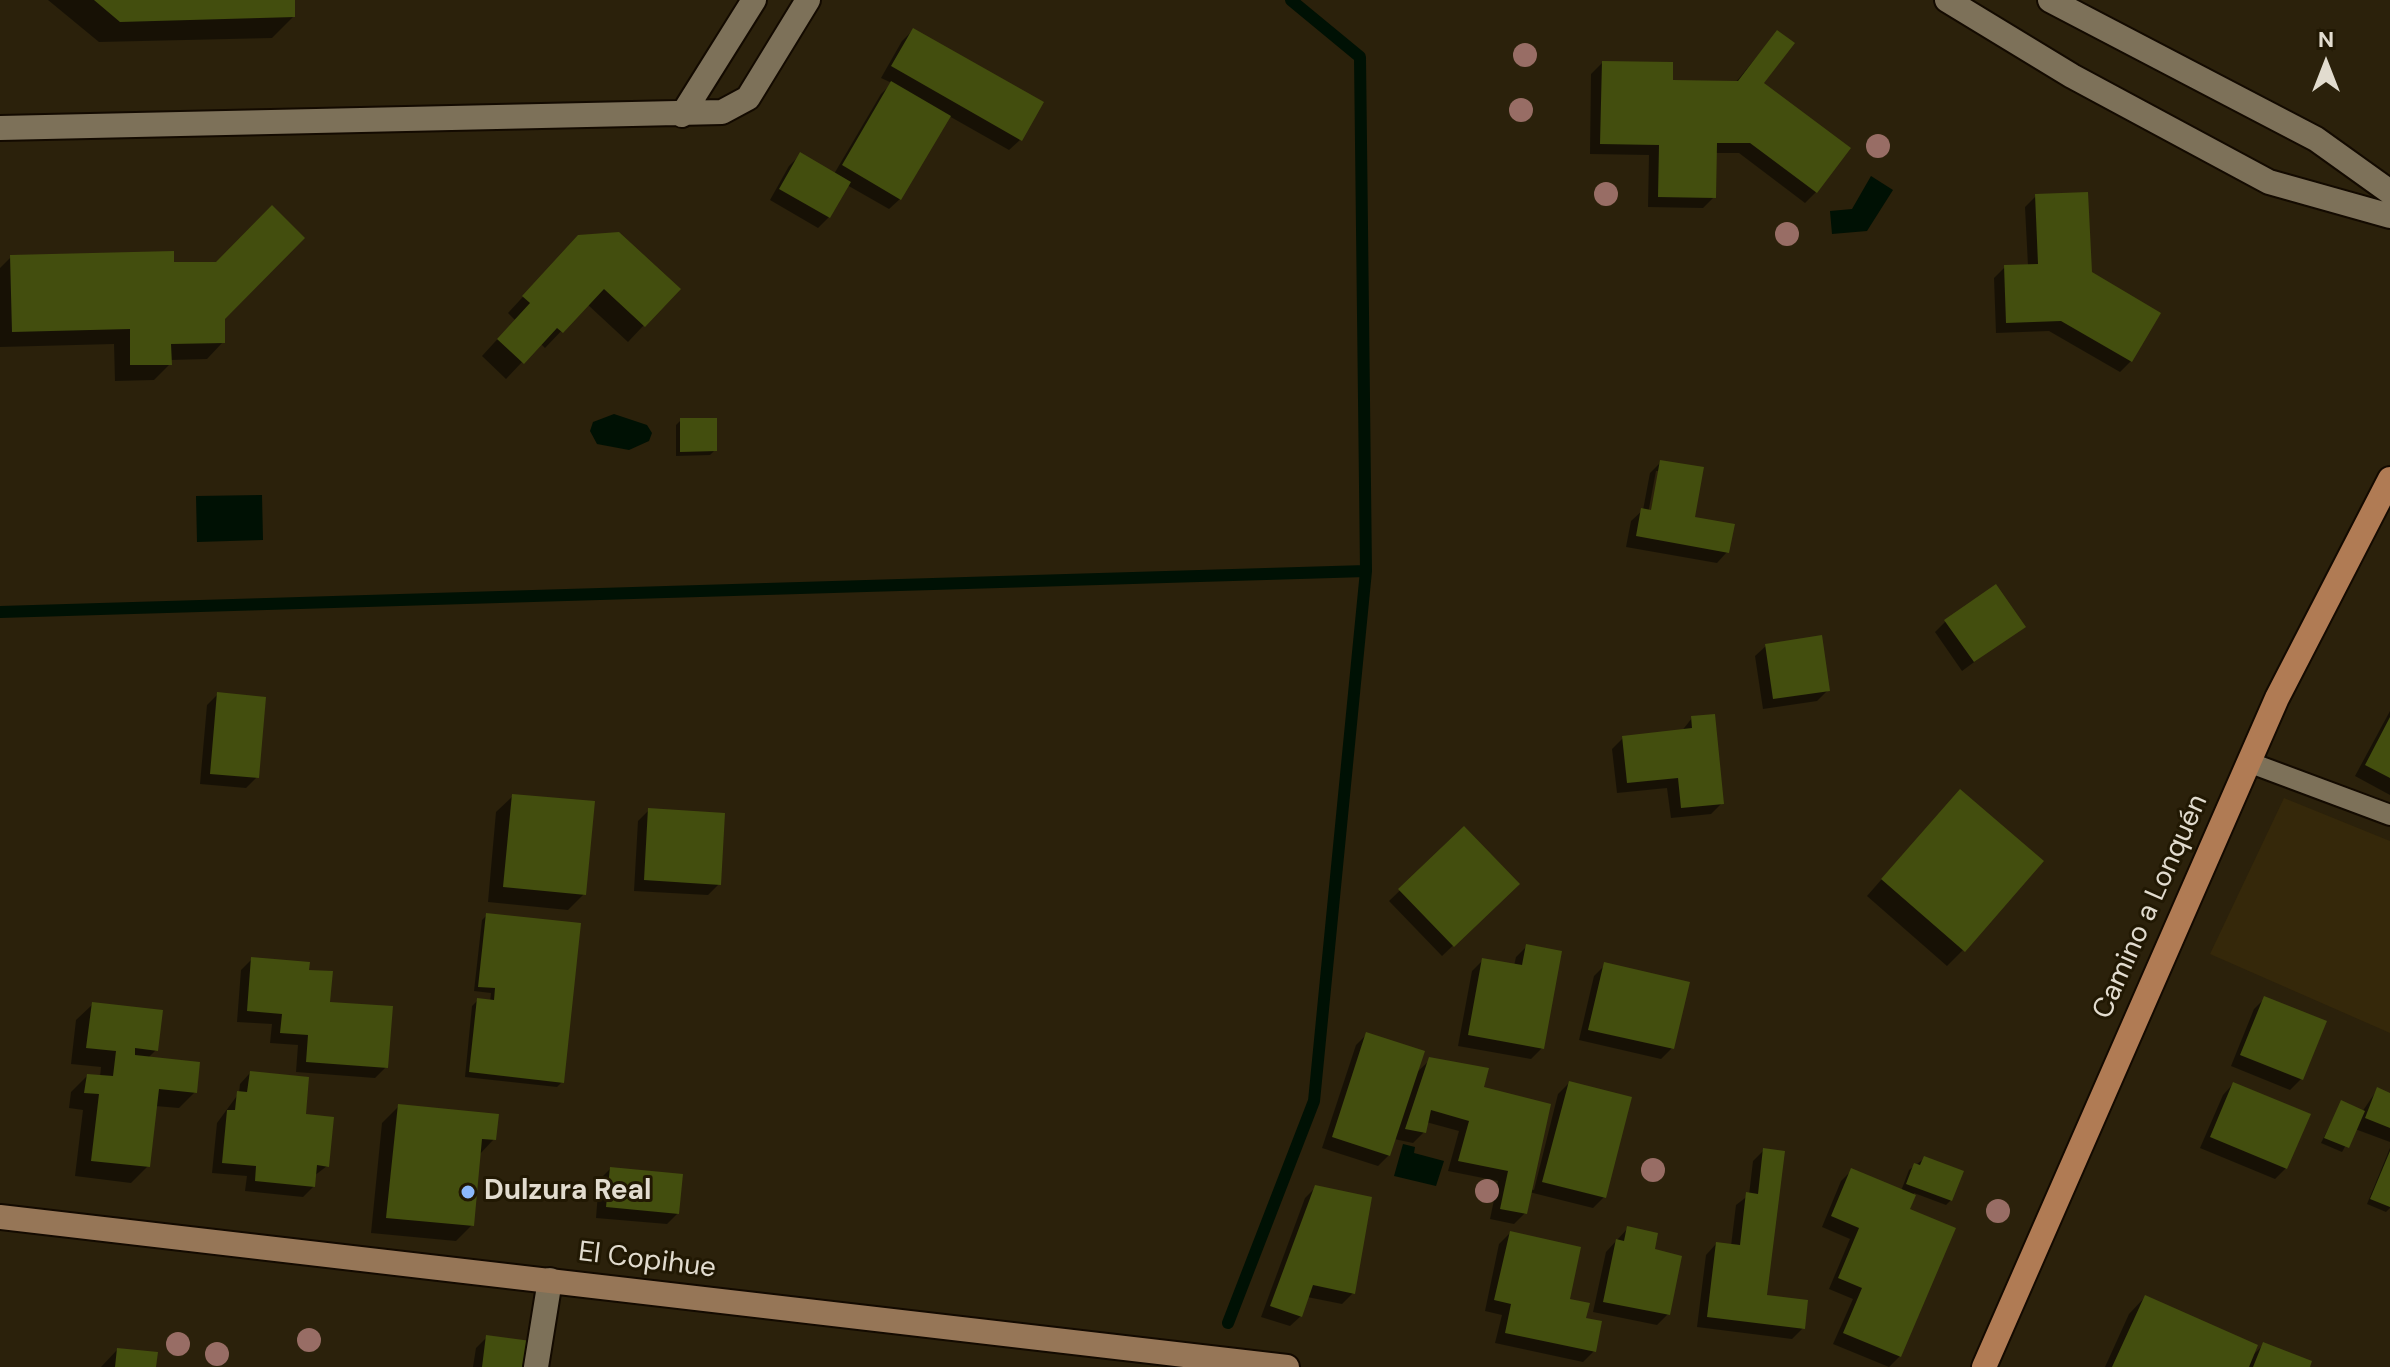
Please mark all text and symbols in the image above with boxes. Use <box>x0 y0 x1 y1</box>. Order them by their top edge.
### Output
north arrow <box>2286 24 2366 104</box>
text: N <box>2318 25 2334 54</box>
street label: Camino a Lonquén <box>2086 790 2216 1024</box>
place label: Dulzura Real <box>484 1175 651 1209</box>
marker: Dulzura Real <box>459 1183 477 1201</box>
street label: El Copihue <box>576 1236 718 1286</box>

